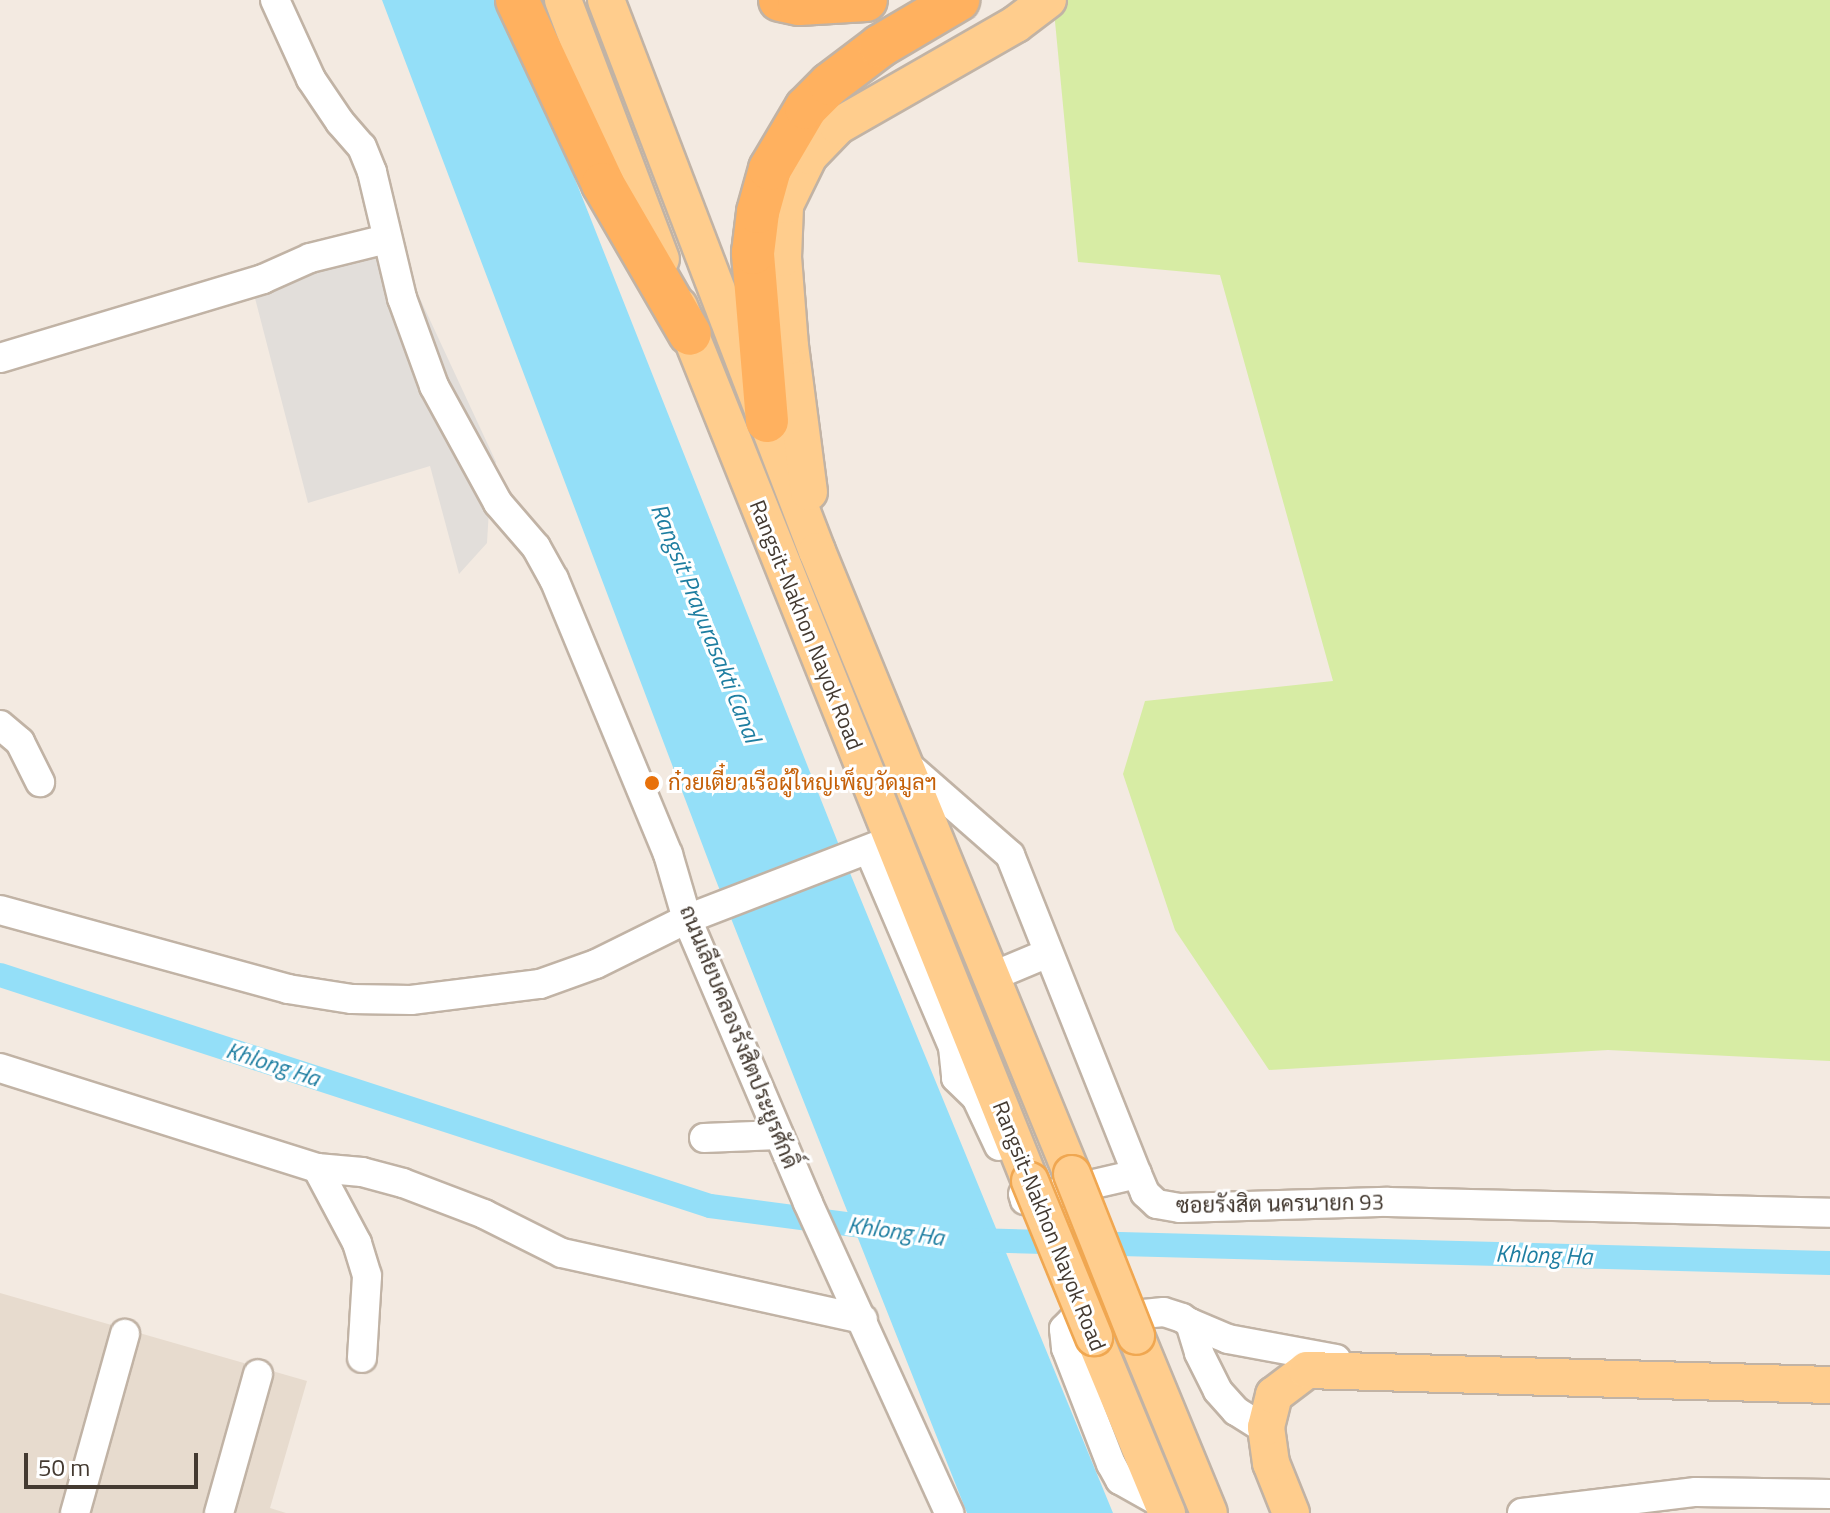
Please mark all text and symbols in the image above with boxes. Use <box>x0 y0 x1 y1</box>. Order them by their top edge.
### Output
street label: Rangsit-Nakhon Nayok Road <box>744 496 868 754</box>
water label: Rangsit Prayurasakti Canal <box>645 499 767 747</box>
place label: ก๋วยเตี๋ยวเรือผู้ใหญ่เพ็ญวัดมูลฯ <box>668 770 937 796</box>
marker: ก๋วยเตี๋ยวเรือผู้ใหญ่เพ็ญวัดมูลฯ <box>643 774 661 792</box>
street label: ถนนเลียบคลองรังสิตประยูรศักดิ์ <box>674 901 804 1173</box>
water label: Khlong Ha <box>223 1035 323 1093</box>
street label: Rangsit-Nakhon Nayok Road <box>987 1097 1111 1355</box>
street label: ซอยรังสิต นครนายก 93 <box>1176 1189 1384 1219</box>
water label: Khlong Ha <box>846 1210 946 1252</box>
water label: Khlong Ha <box>1495 1239 1593 1271</box>
scale bar <box>28 1437 202 1487</box>
text: 50 m <box>38 1449 90 1485</box>

